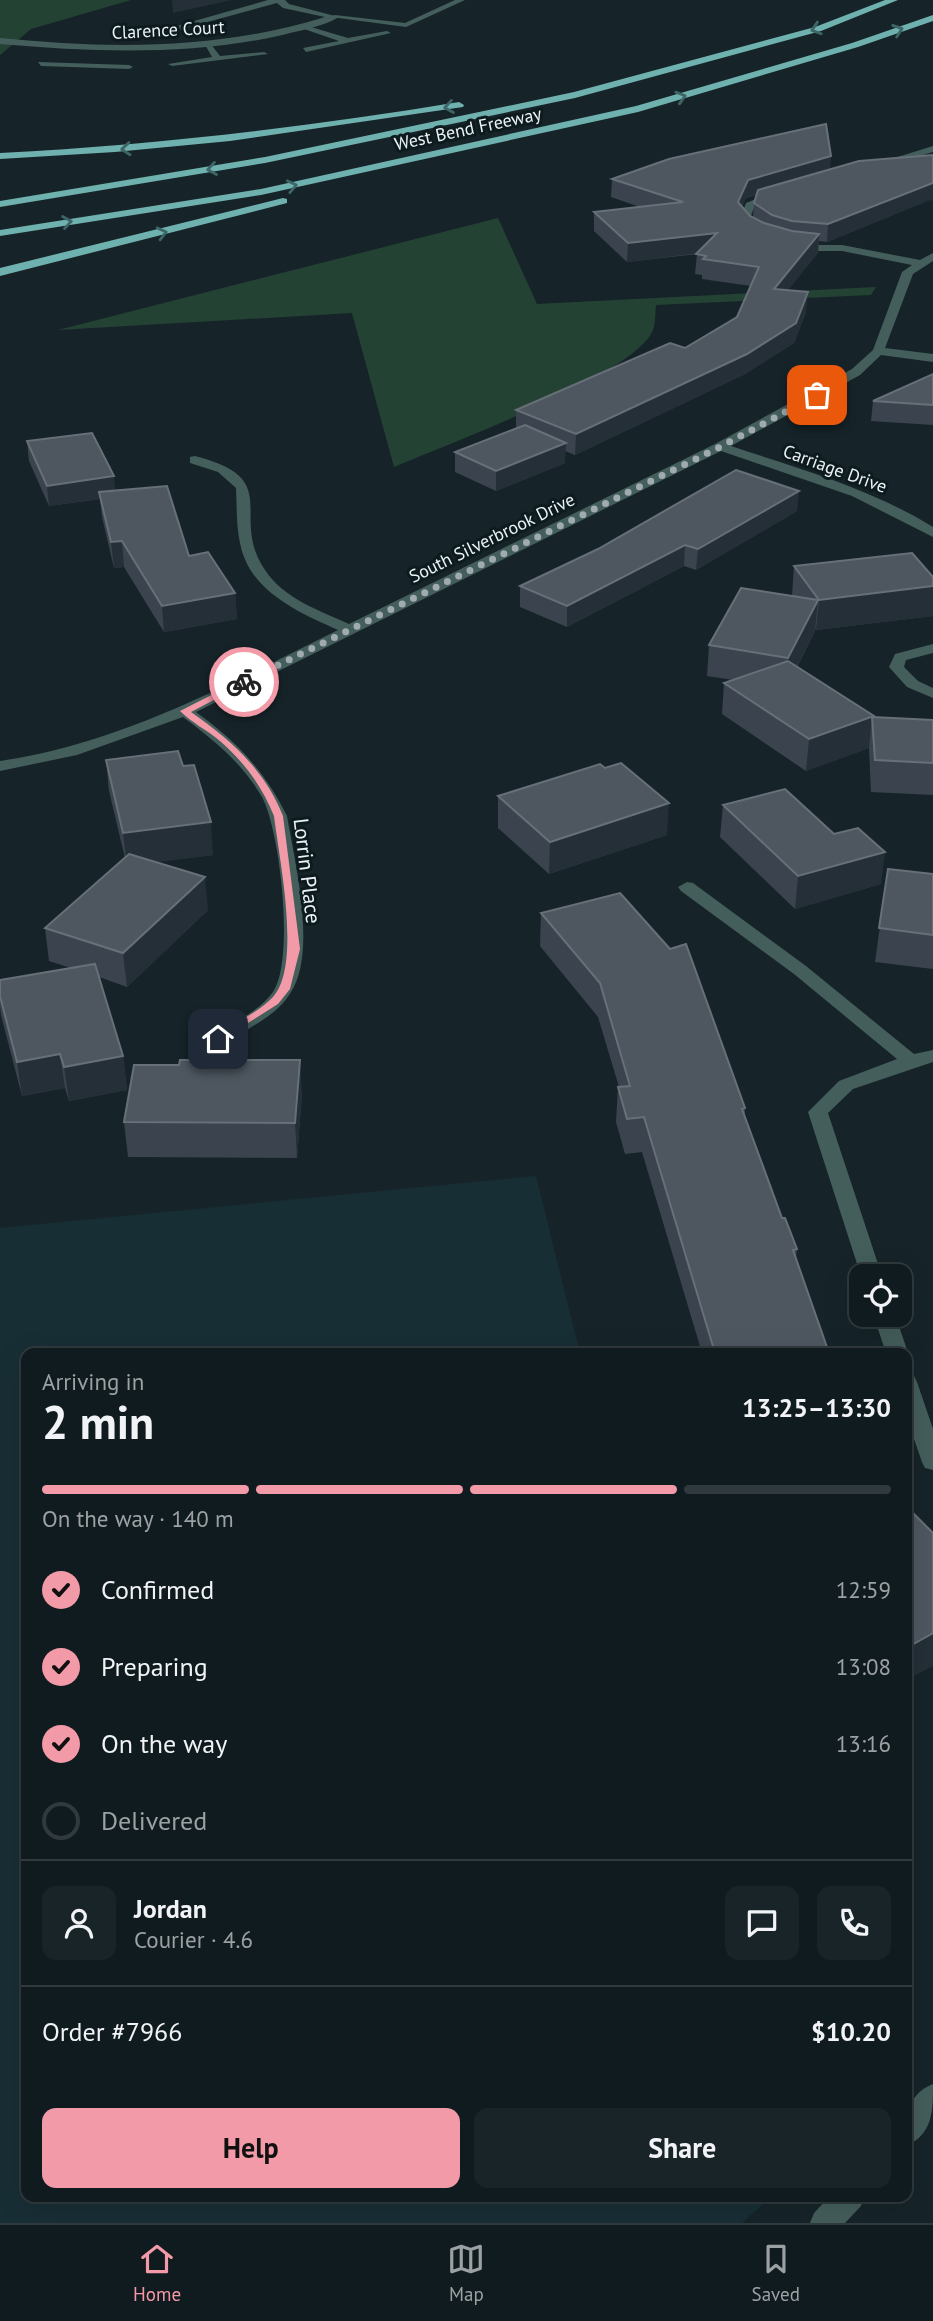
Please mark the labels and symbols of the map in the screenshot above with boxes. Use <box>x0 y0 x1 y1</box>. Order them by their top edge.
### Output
street label: Clarence Court <box>111 15 225 44</box>
one-way arrow <box>811 21 823 35</box>
one-way arrow <box>892 24 904 38</box>
one-way arrow <box>674 90 686 105</box>
one-way arrow <box>443 99 455 114</box>
street label: West Bend Freeway <box>392 102 544 155</box>
one-way arrow <box>120 141 132 156</box>
one-way arrow <box>206 161 218 176</box>
one-way arrow <box>286 179 298 194</box>
one-way arrow <box>62 215 73 230</box>
one-way arrow <box>155 227 167 241</box>
pin <box>787 365 847 425</box>
street label: Carriage Drive <box>780 439 890 498</box>
street label: South Silverbrook Drive <box>405 487 578 588</box>
courier <box>209 647 279 717</box>
street label: Lorrin Place <box>288 817 327 925</box>
pin <box>188 1009 248 1069</box>

